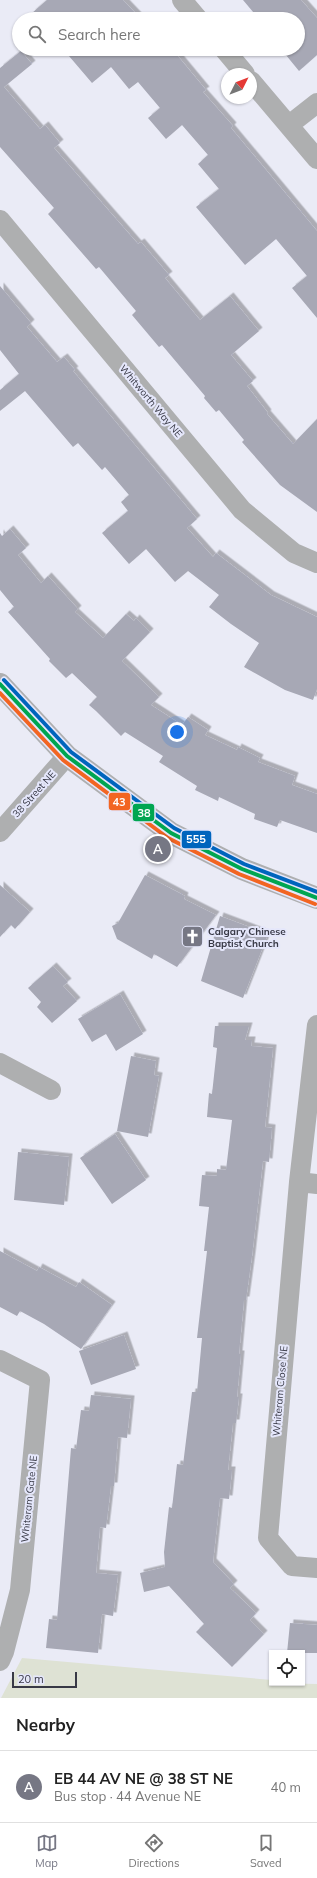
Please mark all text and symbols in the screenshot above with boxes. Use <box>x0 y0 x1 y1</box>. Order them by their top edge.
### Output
search box <box>12 12 305 56</box>
icon: search <box>26 23 48 45</box>
text: Search here <box>58 25 140 44</box>
north arrow <box>221 68 257 104</box>
street label: Whitworth Way NE <box>117 362 185 440</box>
your location <box>167 722 187 742</box>
street label: 38 Street NE <box>10 768 58 820</box>
line badge: 43 <box>108 792 131 811</box>
text: 43 <box>112 795 126 809</box>
line badge: 38 <box>132 803 155 822</box>
text: 38 <box>137 806 151 820</box>
line badge: 555 <box>181 830 212 849</box>
text: 555 <box>186 832 206 846</box>
pin: A <box>145 834 171 864</box>
church icon: Calgary Chinese Baptist Church <box>179 924 205 950</box>
place label: Calgary Chinese Baptist Church <box>208 925 286 950</box>
street label: Whiteram Close NE <box>270 1345 290 1437</box>
street label: Whiteram Gate NE <box>18 1455 40 1543</box>
map controls <box>269 1650 305 1686</box>
button: locate <box>269 1650 305 1686</box>
scale bar <box>12 1670 77 1689</box>
text: 20 m <box>18 1672 44 1686</box>
text: Nearby <box>16 1714 75 1735</box>
text: EB 44 AV NE @ 38 ST NE <box>54 1769 233 1788</box>
text: A <box>24 1779 34 1795</box>
text: 40 m <box>271 1779 301 1795</box>
text: Bus stop · 44 Avenue NE <box>54 1788 201 1804</box>
tab: Map <box>35 1832 58 1870</box>
tab: Directions <box>129 1832 179 1870</box>
tab: Saved <box>250 1832 282 1870</box>

